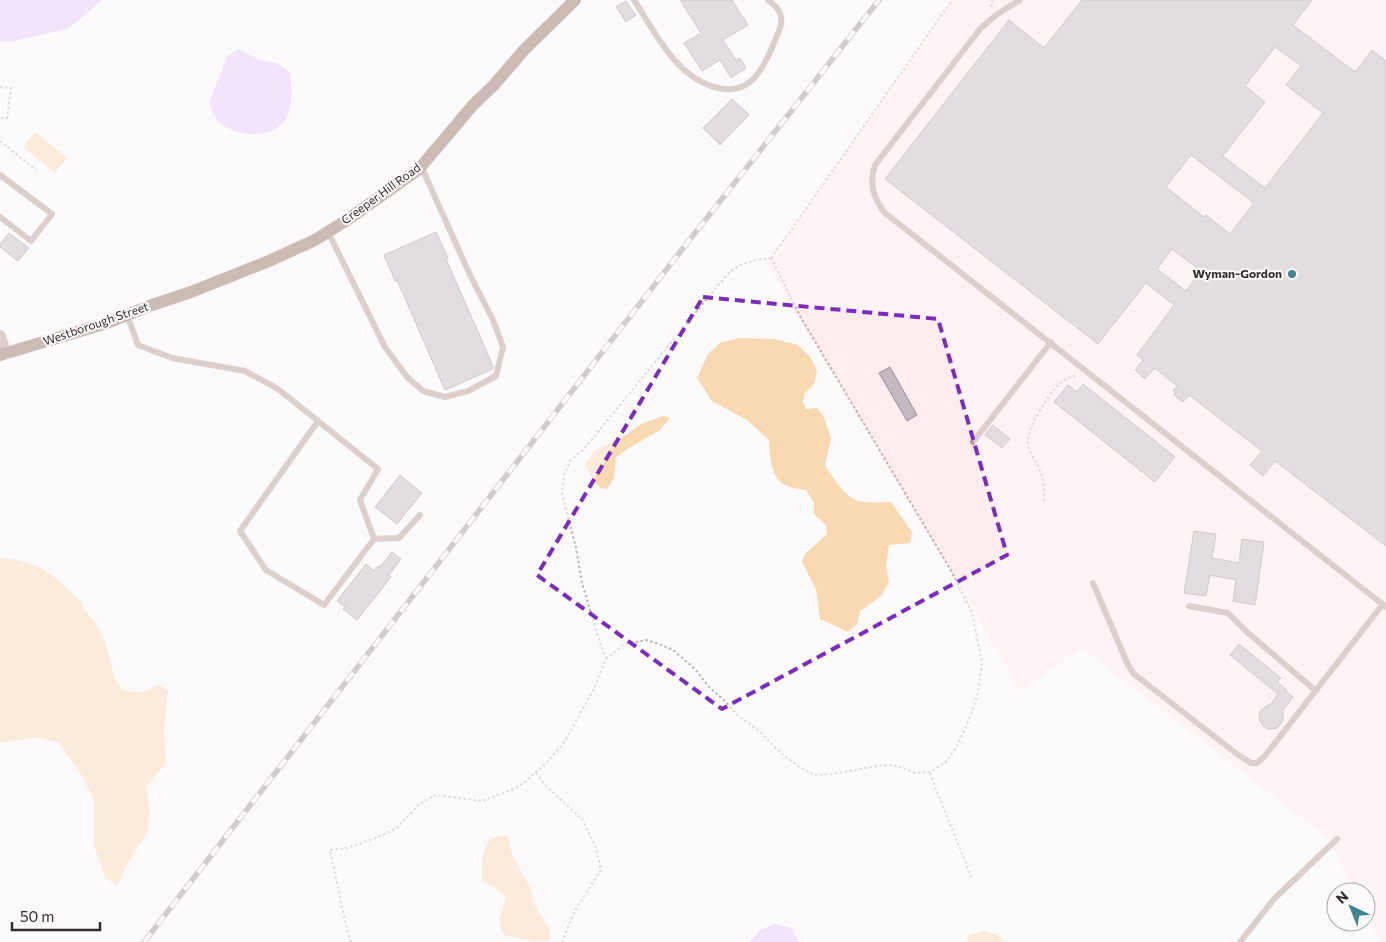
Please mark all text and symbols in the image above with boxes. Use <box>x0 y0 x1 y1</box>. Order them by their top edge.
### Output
street label: Creeper Hill Road <box>338 160 423 227</box>
place label: Wyman-Gordon <box>1193 266 1282 280</box>
marker: Wyman-Gordon <box>1286 268 1298 280</box>
street label: Westborough Street <box>41 298 150 348</box>
north arrow <box>1326 882 1376 932</box>
text: N <box>1332 887 1351 907</box>
scale bar <box>12 900 100 932</box>
text: 50 m <box>20 907 54 925</box>

